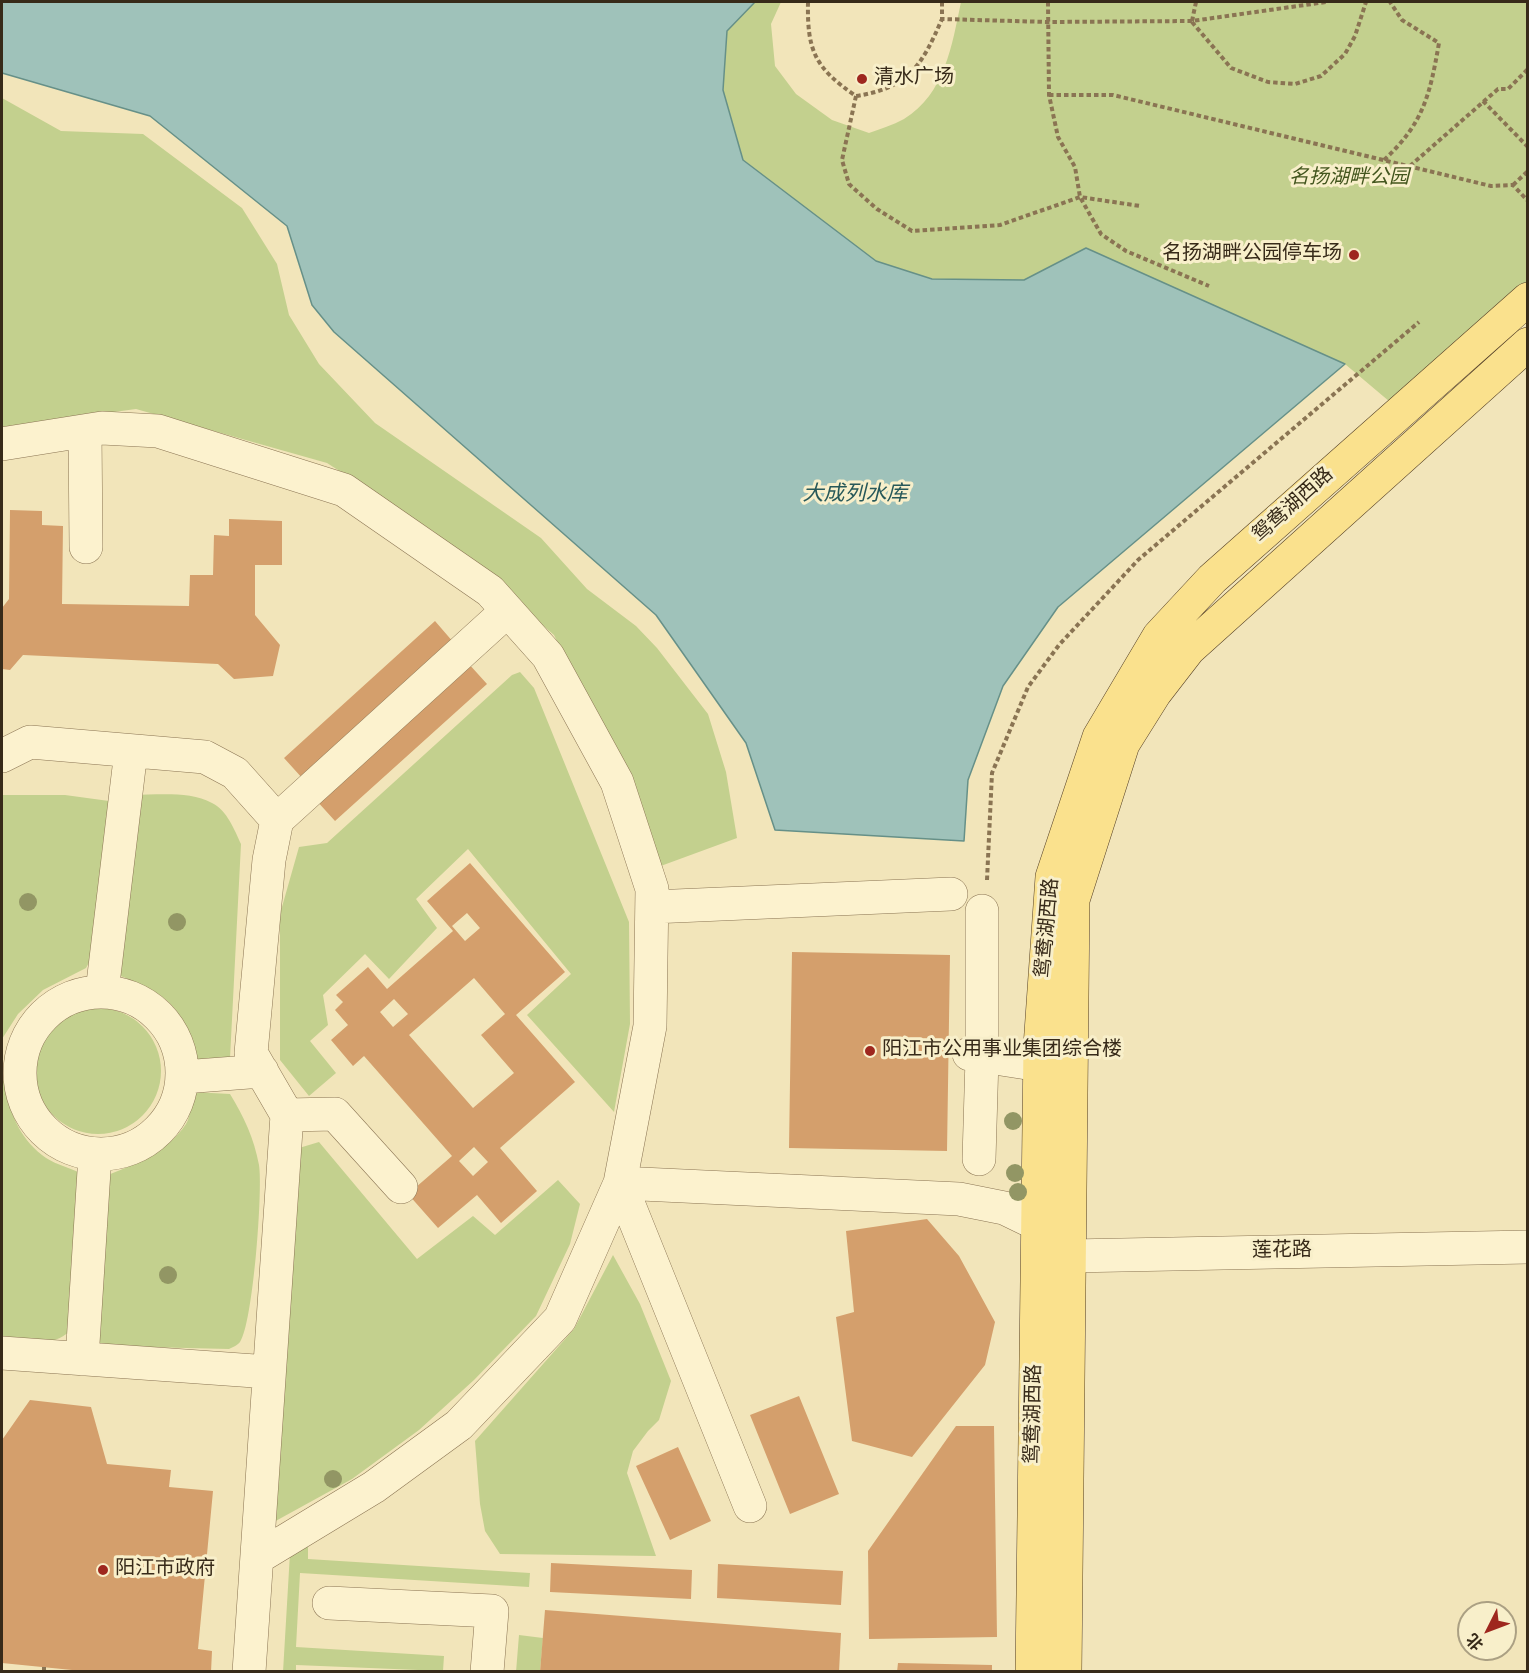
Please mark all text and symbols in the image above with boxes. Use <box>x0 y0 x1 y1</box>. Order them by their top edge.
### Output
place label: 清水广场 <box>874 67 954 91</box>
marker: 清水广场 <box>855 72 869 86</box>
park label: 名扬湖畔公园 <box>1289 167 1409 191</box>
place label: 名扬湖畔公园停车场 <box>1162 243 1342 267</box>
marker: 名扬湖畔公园停车场 <box>1347 248 1361 262</box>
street label: 鸳鸯湖西路 <box>1249 464 1339 548</box>
water label: 大成列水库 <box>803 483 907 509</box>
street label: 鸳鸯湖西路 <box>1033 877 1065 979</box>
place label: 阳江市公用事业集团综合楼 <box>882 1039 1122 1063</box>
marker: 阳江市公用事业集团综合楼 <box>863 1044 877 1058</box>
street label: 莲花路 <box>1252 1239 1312 1265</box>
street label: 鸳鸯湖西路 <box>1022 1364 1048 1464</box>
place label: 阳江市政府 <box>115 1558 215 1582</box>
marker: 阳江市政府 <box>96 1563 110 1577</box>
north arrow <box>1457 1601 1517 1661</box>
text: 北 <box>1461 1628 1489 1656</box>

